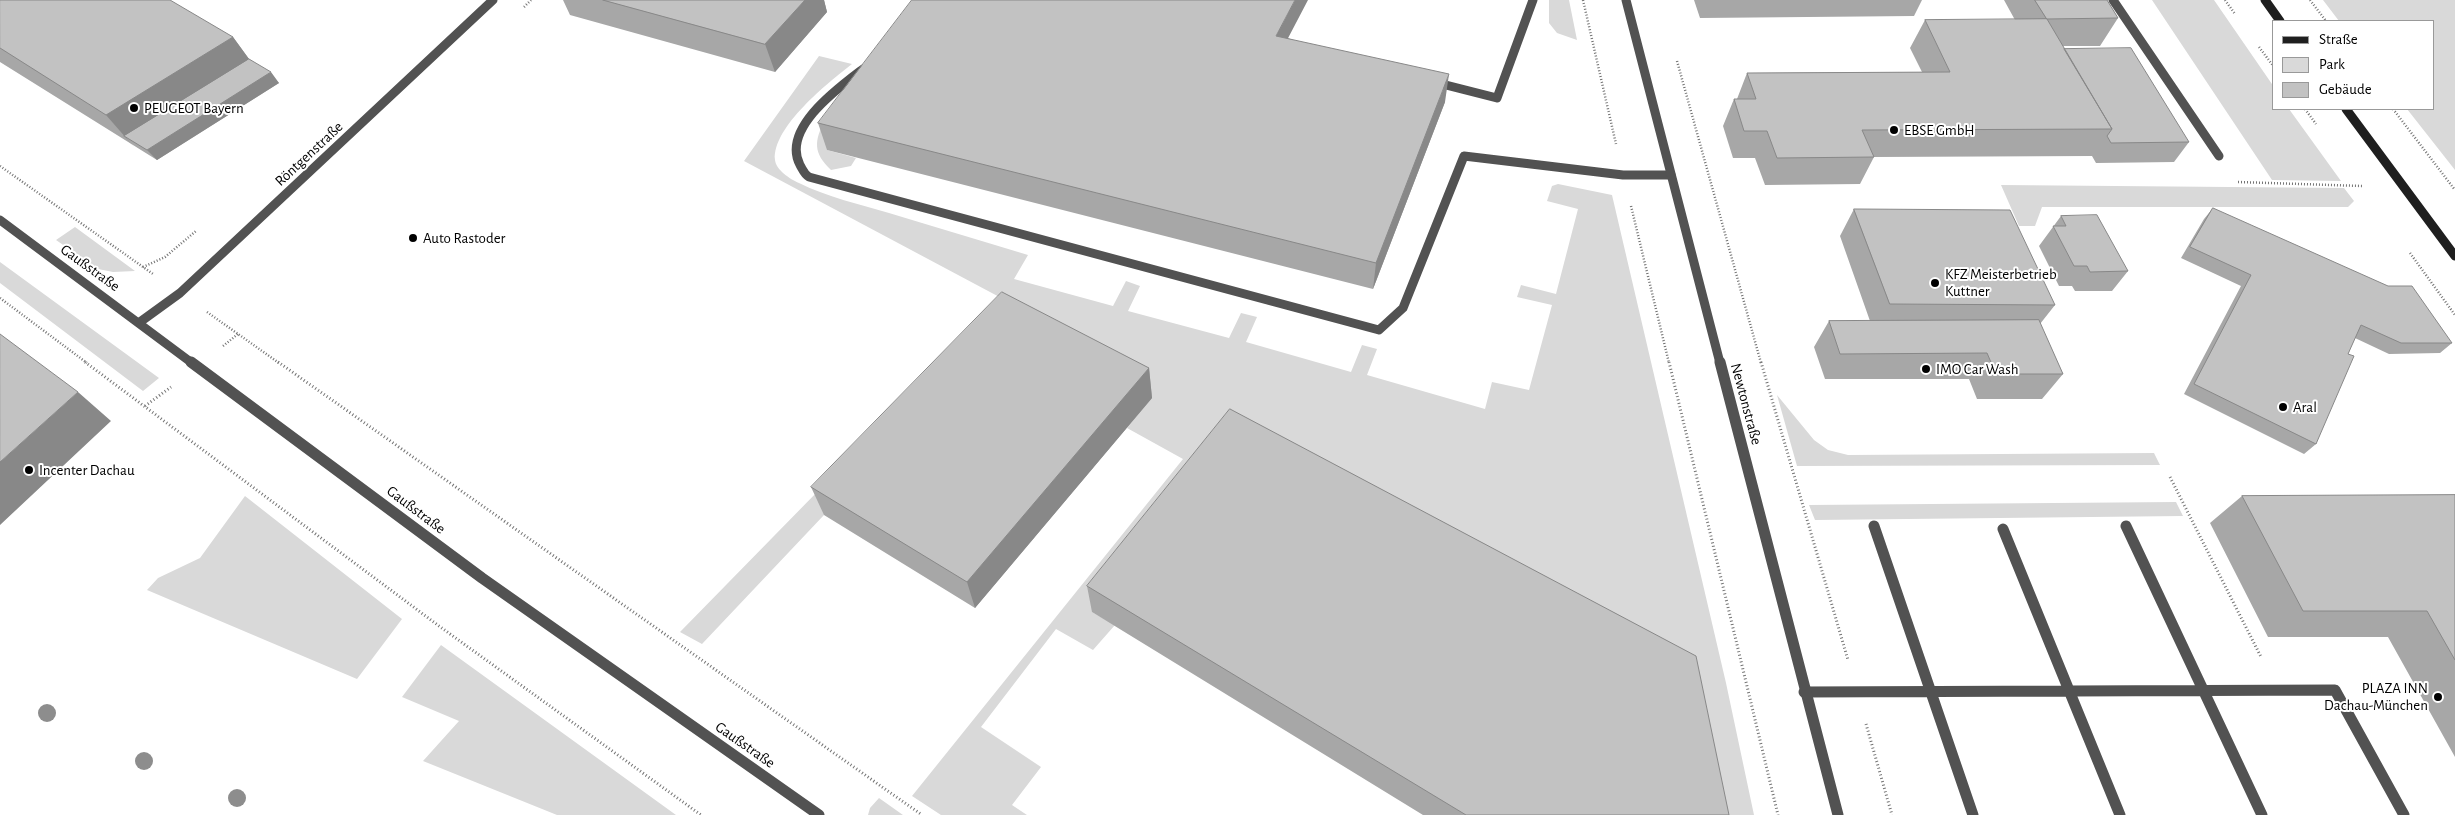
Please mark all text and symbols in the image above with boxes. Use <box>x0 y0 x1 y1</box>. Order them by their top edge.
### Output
legend <box>2272 20 2435 110</box>
text: Straße <box>2319 32 2358 47</box>
text: Park <box>2319 57 2345 72</box>
text: Gebäude <box>2319 82 2372 97</box>
place label: PEUGEOT Bayern <box>144 99 244 117</box>
marker: PEUGEOT Bayern <box>128 102 140 114</box>
street label: Röntgenstraße <box>271 118 347 190</box>
place label: EBSE GmbH <box>1904 121 1974 139</box>
marker: EBSE GmbH <box>1888 124 1900 136</box>
place label: Auto Rastoder <box>423 229 505 247</box>
marker: Auto Rastoder <box>407 232 419 244</box>
street label: Gaußstraße <box>57 240 123 296</box>
place label: KFZ Meisterbetrieb Kuttner <box>1945 265 2057 300</box>
marker: KFZ Meisterbetrieb Kuttner <box>1929 277 1941 289</box>
place label: IMO Car Wash <box>1936 360 2019 378</box>
street label: Newtonstraße <box>1726 361 1766 447</box>
marker: IMO Car Wash <box>1920 363 1932 375</box>
place label: Aral <box>2293 398 2317 416</box>
marker: Aral <box>2277 401 2289 413</box>
place label: Incenter Dachau <box>39 461 135 479</box>
marker: Incenter Dachau <box>23 464 35 476</box>
street label: Gaußstraße <box>383 482 449 538</box>
place label: PLAZA INN Dachau-München <box>2324 679 2428 714</box>
marker: PLAZA INN Dachau-München <box>2432 691 2444 703</box>
street label: Gaußstraße <box>712 718 778 772</box>

